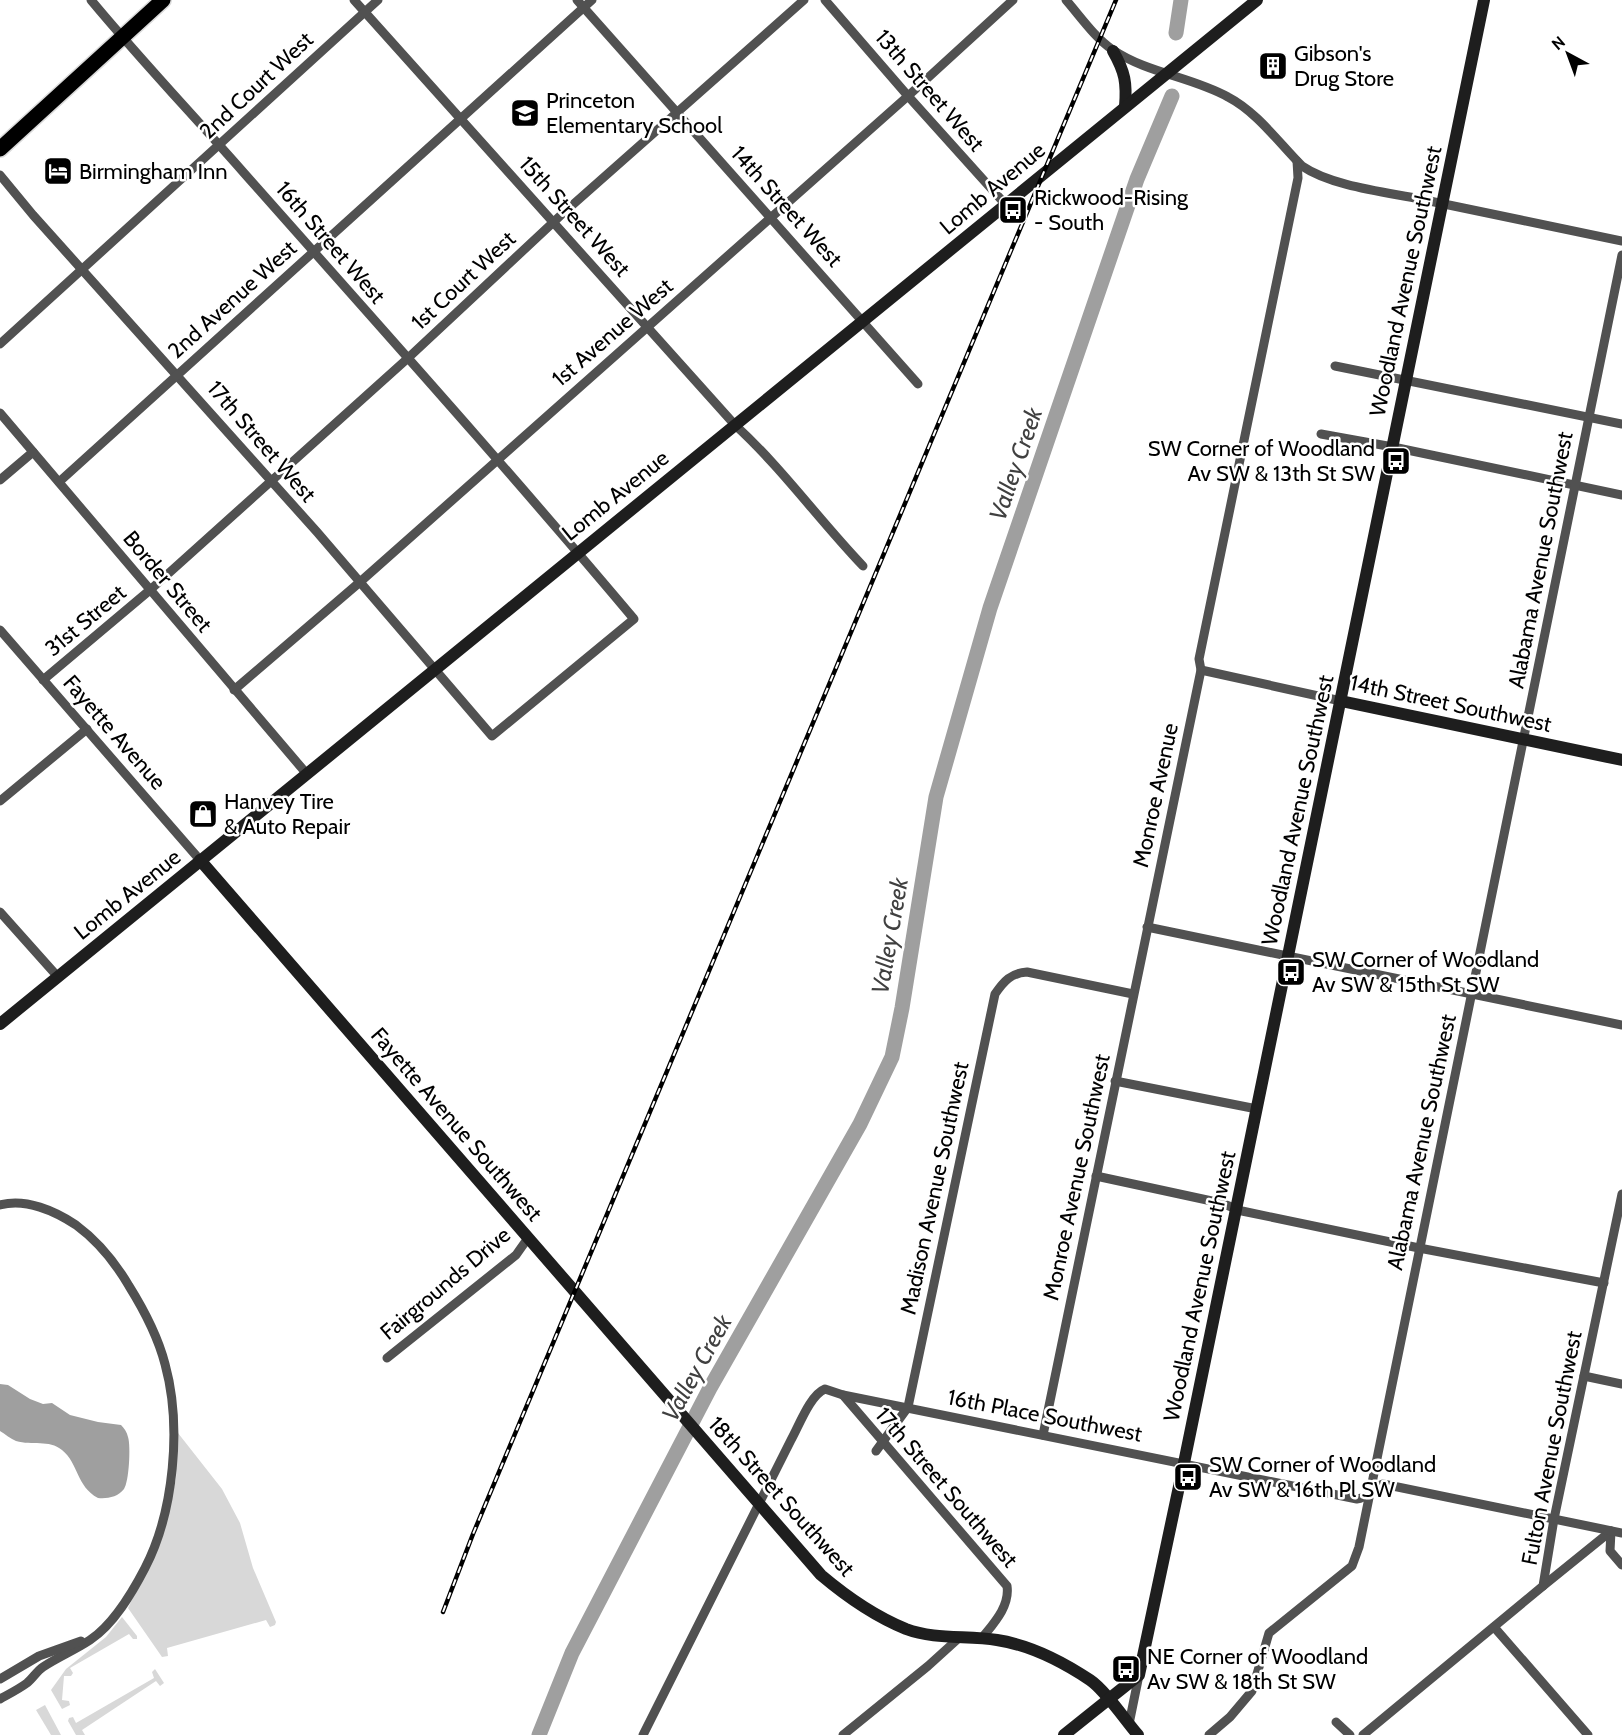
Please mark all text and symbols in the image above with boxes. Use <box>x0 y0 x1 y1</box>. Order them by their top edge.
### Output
street label: 13th Street West <box>869 24 990 157</box>
north arrow <box>1538 24 1598 84</box>
street label: 2nd Court West <box>194 26 319 145</box>
text: N <box>1548 32 1569 54</box>
place label: Gibson's Drug Store <box>1294 40 1394 92</box>
building icon: Gibson's Drug Store <box>1257 50 1289 82</box>
place label: Princeton Elementary School <box>546 87 723 139</box>
school or university icon: Princeton Elementary School <box>509 97 541 129</box>
street label: Lomb Avenue <box>934 137 1050 240</box>
street label: 14th Street West <box>725 140 848 273</box>
street label: Woodland Avenue Southwest <box>1364 143 1447 419</box>
street label: 15th Street West <box>514 151 636 283</box>
hotel icon: Birmingham Inn <box>42 155 74 187</box>
place label: Birmingham Inn <box>79 158 228 185</box>
street label: 16th Street West <box>270 176 391 309</box>
place label: Rickwood-Rising - South <box>1034 184 1189 236</box>
bus stop icon: Rickwood-Rising - South <box>997 194 1029 226</box>
street label: 1st Court West <box>406 225 521 335</box>
street label: 2nd Avenue West <box>163 234 303 364</box>
street label: 1st Avenue West <box>546 272 679 392</box>
street label: 17th Street West <box>202 375 322 508</box>
water label: Valley Creek <box>983 403 1049 524</box>
street label: Alabama Avenue Southwest <box>1502 429 1579 691</box>
place label: SW Corner of Woodland Av SW & 13th St SW <box>1148 435 1375 487</box>
street label: Lomb Avenue <box>557 444 674 547</box>
bus stop icon: SW Corner of Woodland Av SW & 13th St SW <box>1380 445 1412 477</box>
street label: Border Street <box>117 525 218 638</box>
street label: 31st Street <box>39 578 132 662</box>
street label: Fayette Avenue <box>57 669 172 795</box>
street label: 14th Street Southwest <box>1348 669 1554 738</box>
street label: Woodland Avenue Southwest <box>1256 672 1339 948</box>
street label: Monroe Avenue <box>1127 721 1184 870</box>
place label: Hanvey Tire & Auto Repair <box>224 788 350 840</box>
shop icon: Hanvey Tire & Auto Repair <box>187 798 219 830</box>
street label: Lomb Avenue <box>69 843 186 946</box>
water label: Valley Creek <box>865 875 914 996</box>
place label: SW Corner of Woodland Av SW & 15th St SW <box>1312 946 1539 998</box>
bus stop icon: SW Corner of Woodland Av SW & 15th St SW <box>1275 956 1307 988</box>
street label: Alabama Avenue Southwest <box>1381 1011 1462 1272</box>
street label: Fayette Avenue Southwest <box>365 1022 548 1227</box>
street label: Monroe Avenue Southwest <box>1037 1051 1116 1303</box>
street label: Madison Avenue Southwest <box>895 1059 975 1317</box>
street label: Woodland Avenue Southwest <box>1158 1148 1241 1424</box>
street label: Fairgrounds Drive <box>375 1221 516 1346</box>
water label: Valley Creek <box>655 1309 738 1426</box>
street label: Fulton Avenue Southwest <box>1516 1328 1588 1567</box>
street label: 16th Place Southwest <box>945 1383 1145 1448</box>
street label: 17th Street Southwest <box>870 1402 1024 1573</box>
street label: 18th Street Southwest <box>703 1411 861 1582</box>
place label: SW Corner of Woodland Av SW & 16th Pl SW <box>1209 1451 1436 1503</box>
bus stop icon: SW Corner of Woodland Av SW & 16th Pl SW <box>1172 1461 1204 1493</box>
place label: NE Corner of Woodland Av SW & 18th St SW <box>1147 1643 1368 1695</box>
bus stop icon: NE Corner of Woodland Av SW & 18th St SW <box>1110 1653 1142 1685</box>

